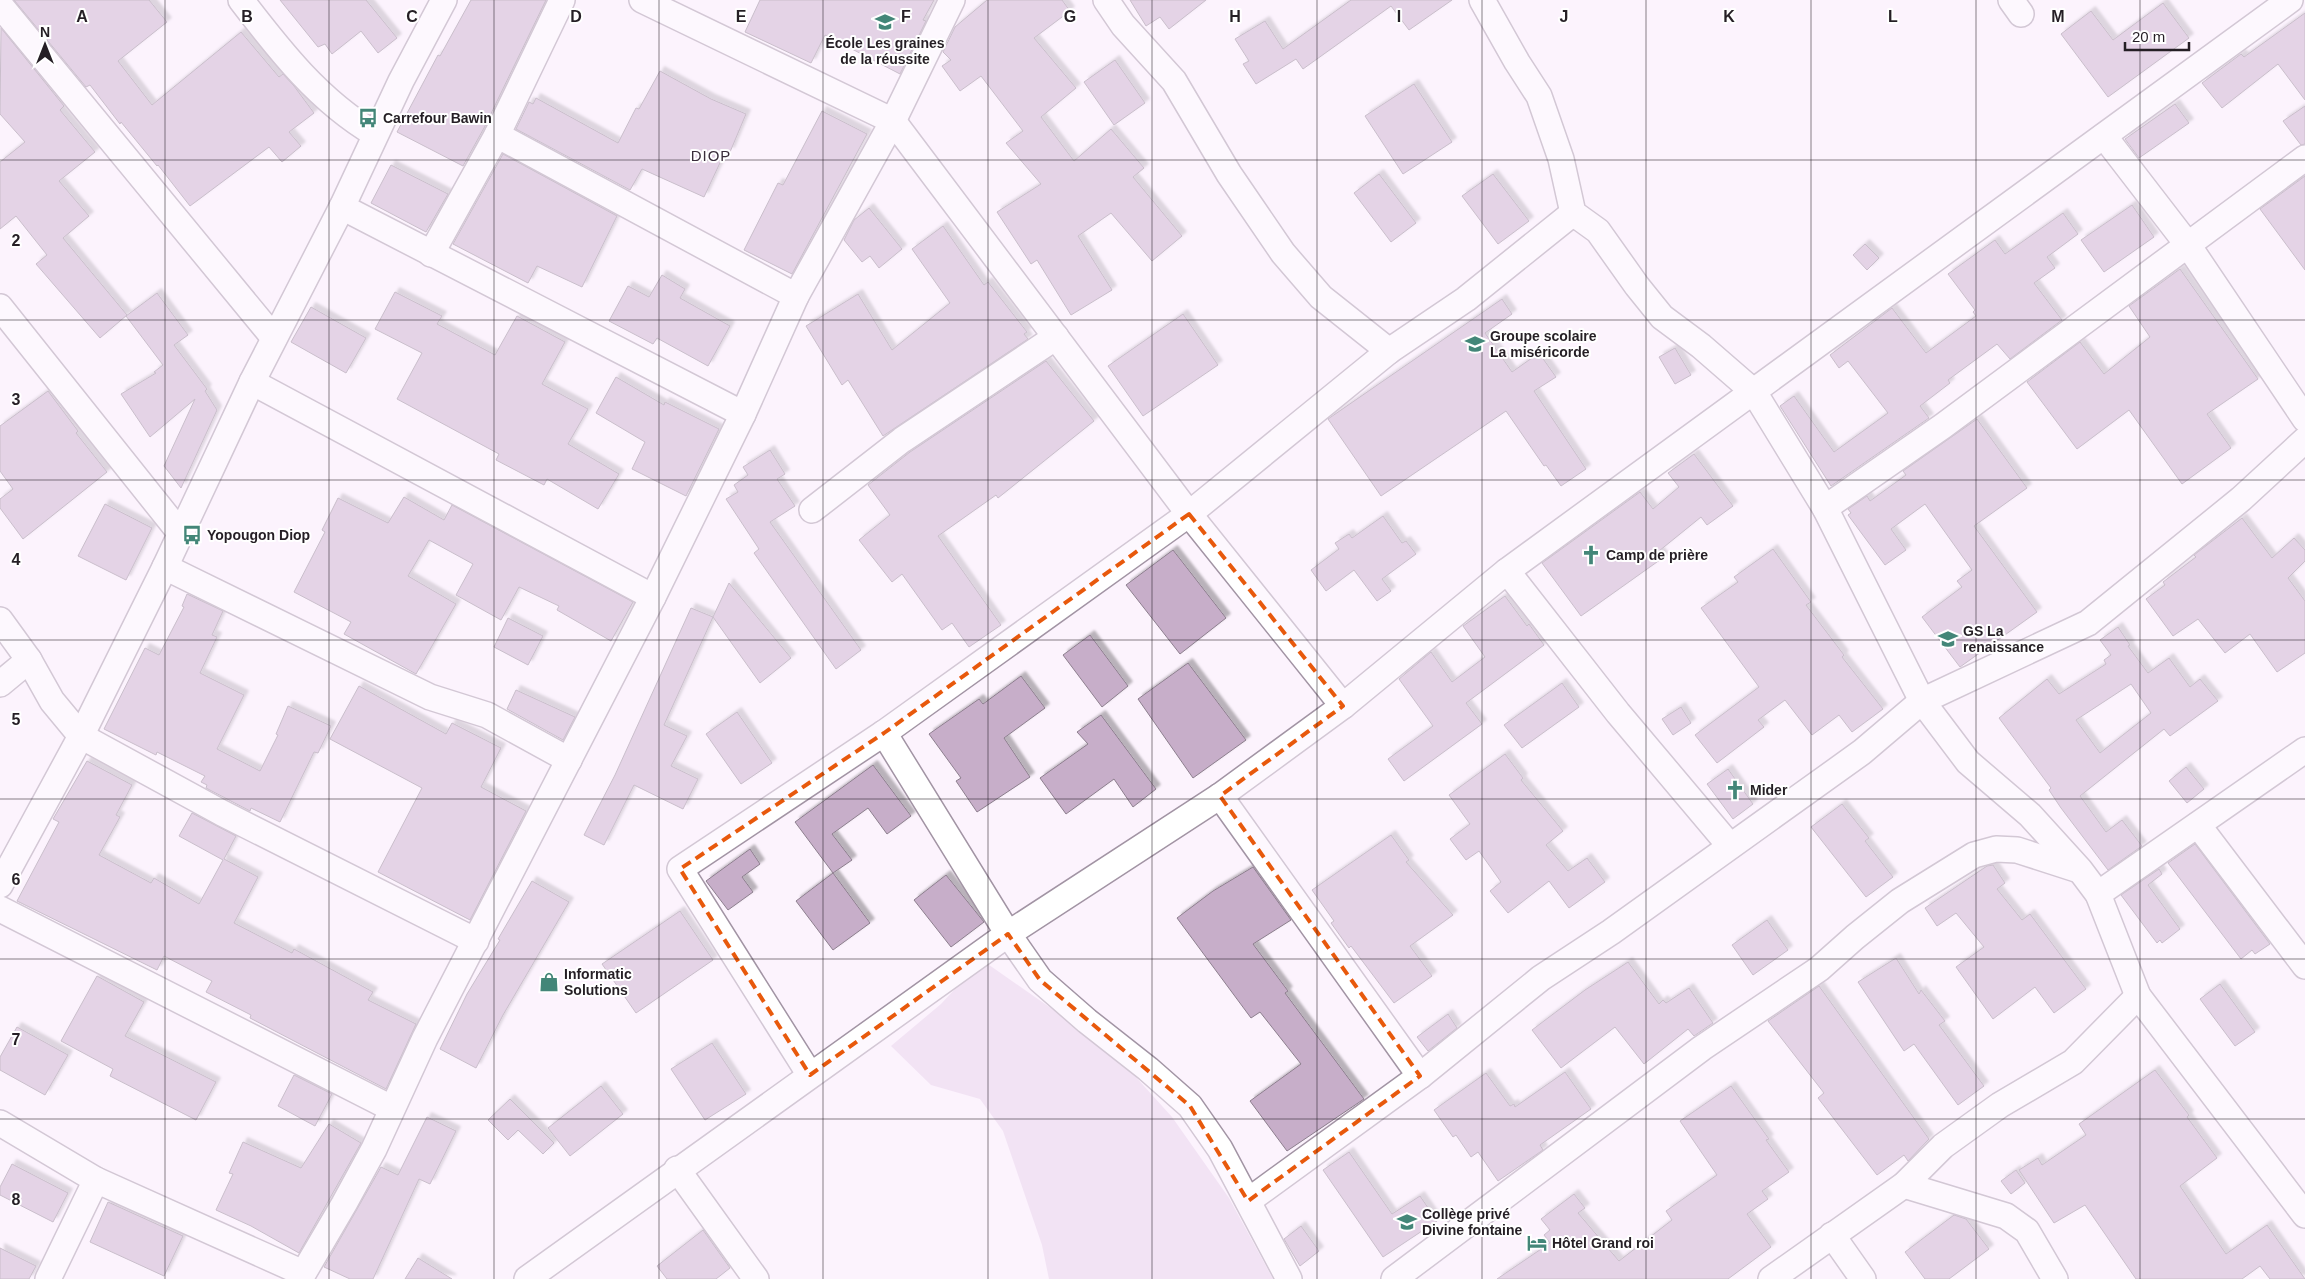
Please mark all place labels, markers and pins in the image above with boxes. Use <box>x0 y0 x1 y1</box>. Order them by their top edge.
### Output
school or university icon: École Les graines de la réussite <box>874 11 896 33</box>
place label: École Les graines de la réussite <box>825 35 945 67</box>
bus stop icon: Carrefour Bawin <box>357 107 379 129</box>
place label: Carrefour Bawin <box>383 110 492 126</box>
place label: Groupe scolaire La miséricorde <box>1490 328 1597 360</box>
school or university icon: Groupe scolaire La miséricorde <box>1464 333 1486 355</box>
bus stop icon: Yopougon Diop <box>181 524 203 546</box>
place label: Yopougon Diop <box>207 527 310 543</box>
church icon: Camp de prière <box>1580 544 1602 566</box>
place label: Camp de prière <box>1606 547 1708 563</box>
place label: GS La renaissance <box>1963 623 2044 655</box>
school or university icon: GS La renaissance <box>1937 628 1959 650</box>
church icon: Mider <box>1724 779 1746 801</box>
place label: Mider <box>1750 782 1788 798</box>
place label: Informatic Solutions <box>564 966 632 998</box>
shop icon: Informatic Solutions <box>538 971 560 993</box>
place label: Collège privé Divine fontaine <box>1422 1206 1523 1238</box>
school or university icon: Collège privé Divine fontaine <box>1396 1211 1418 1233</box>
hotel icon: Hôtel Grand roi <box>1526 1232 1548 1254</box>
place label: Hôtel Grand roi <box>1552 1235 1654 1251</box>

